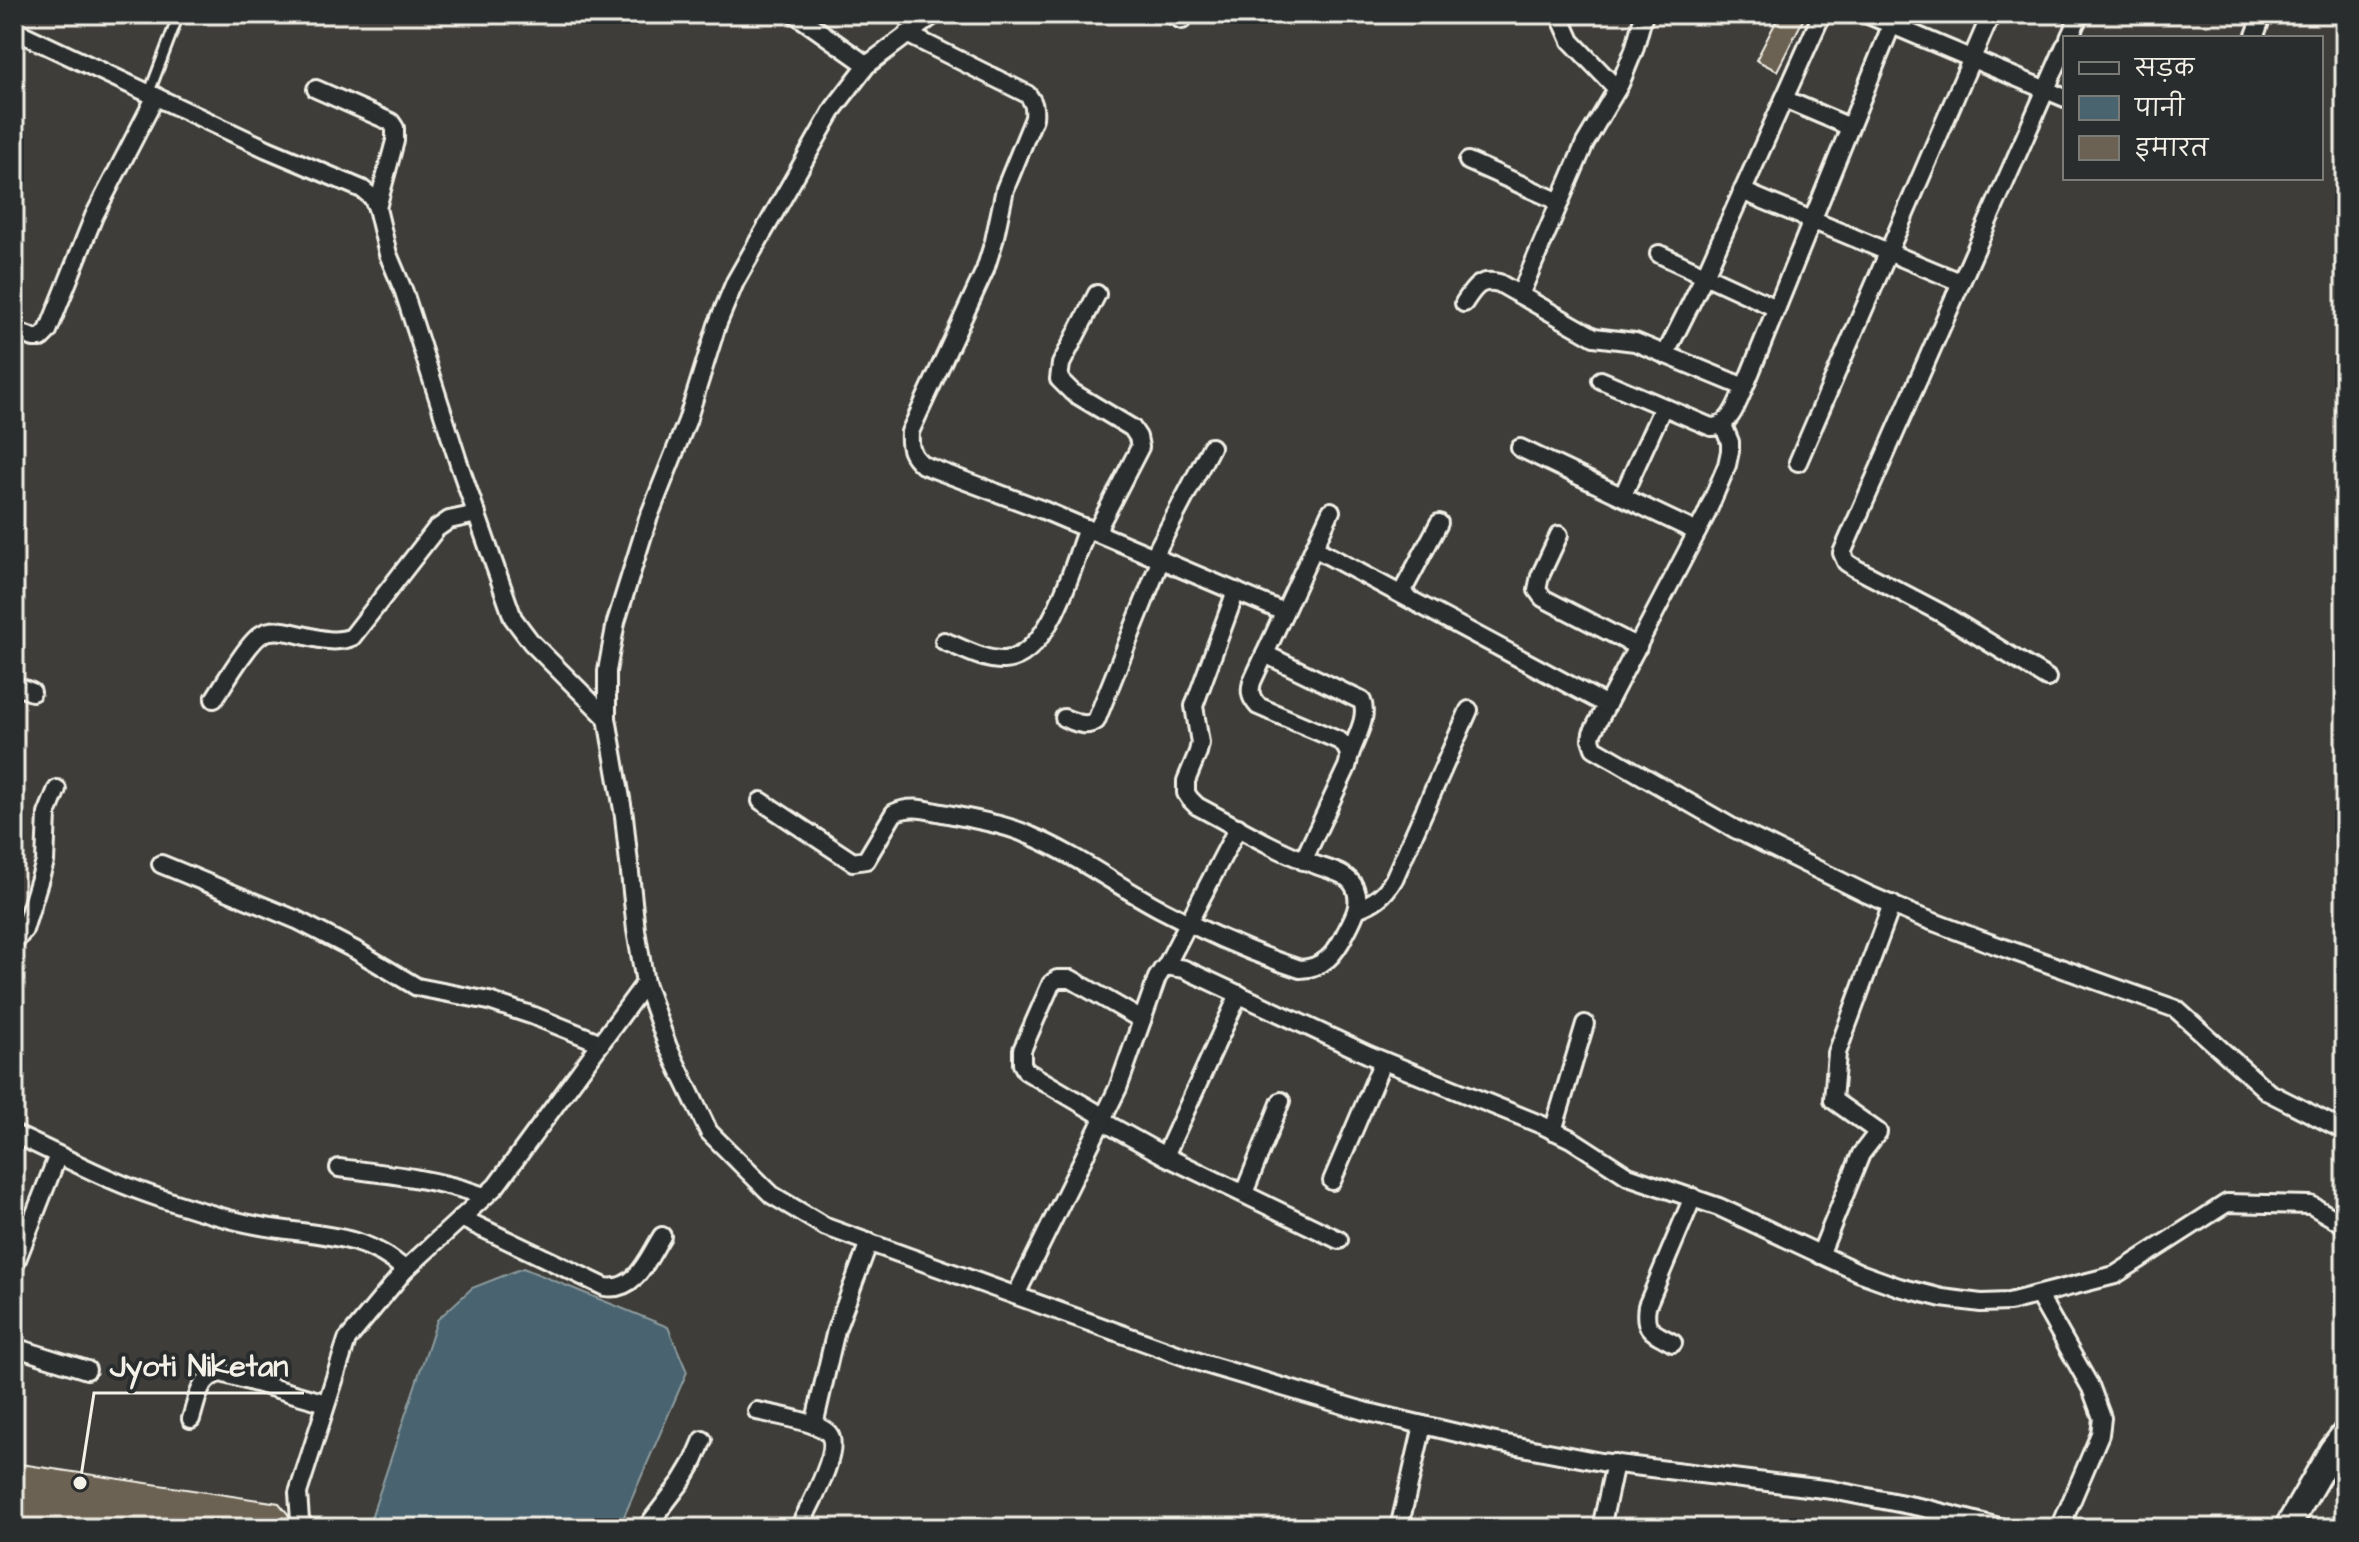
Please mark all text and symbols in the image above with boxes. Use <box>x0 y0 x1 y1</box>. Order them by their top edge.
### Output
legend <box>2063 36 2323 180</box>
text: सड़क <box>2133 52 2196 86</box>
text: पानी <box>2133 90 2186 126</box>
text: इमारत <box>2135 132 2210 166</box>
callout: Jyoti Niketan <box>94 1339 304 1393</box>
text: Jyoti Niketan <box>109 1346 288 1390</box>

